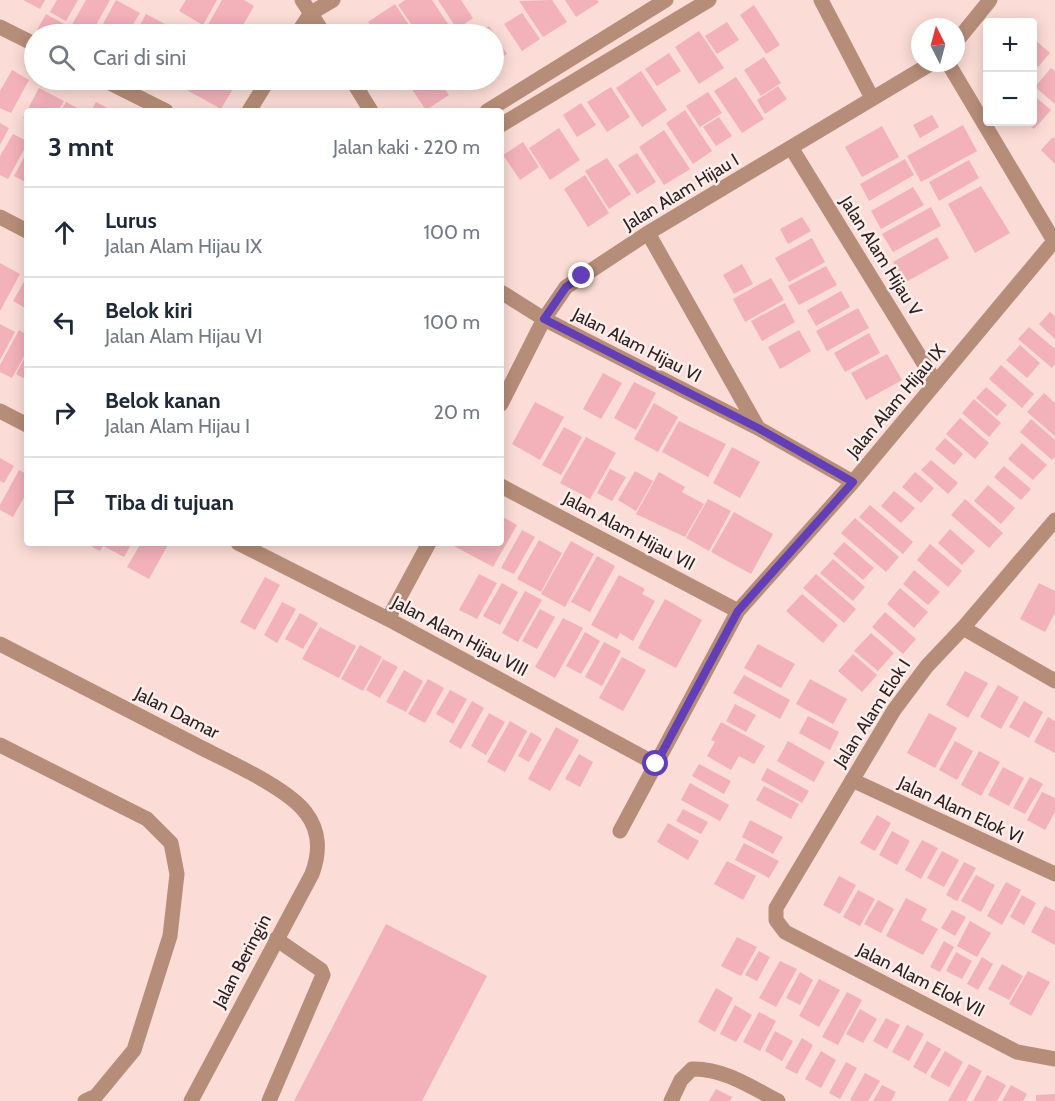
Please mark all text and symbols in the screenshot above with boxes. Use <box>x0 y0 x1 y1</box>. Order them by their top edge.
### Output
north arrow <box>911 18 965 72</box>
map controls <box>983 18 1037 126</box>
button: + <box>983 18 1037 72</box>
search box <box>24 24 504 90</box>
icon: search <box>45 41 78 74</box>
text: Cari di sini <box>93 44 186 71</box>
button: − <box>983 72 1037 126</box>
text: 3 mnt <box>48 131 114 163</box>
text: Jalan kaki · 220 m <box>333 135 480 159</box>
street label: Jalan Alam Hijau I <box>618 149 743 236</box>
street label: Jalan Alam Hijau V <box>835 191 927 320</box>
text: Lurus <box>105 207 157 234</box>
icon: ahead <box>48 216 81 249</box>
text: 100 m <box>424 220 480 244</box>
text: Jalan Alam Hijau IX <box>105 234 262 258</box>
route end <box>568 262 594 288</box>
text: Belok kiri <box>105 297 192 324</box>
street label: Jalan Alam Hijau VI <box>568 303 705 387</box>
icon: left <box>48 306 81 339</box>
text: 100 m <box>424 310 480 334</box>
text: Jalan Alam Hijau VI <box>105 324 262 348</box>
street label: Jalan Alam Hijau IX <box>842 340 950 463</box>
text: Belok kanan <box>105 387 221 414</box>
icon: right <box>48 396 81 429</box>
text: 20 m <box>434 400 480 424</box>
text: Jalan Alam Hijau I <box>105 414 250 438</box>
icon: arrive <box>48 486 81 519</box>
street label: Jalan Alam Hijau VII <box>558 486 699 575</box>
text: Tiba di tujuan <box>105 489 234 516</box>
street label: Jalan Alam Hijau VIII <box>387 590 532 681</box>
street label: Jalan Alam Elok I <box>828 655 915 772</box>
street label: Jalan Damar <box>130 682 223 744</box>
route start <box>642 750 668 776</box>
street label: Jalan Alam Elok VI <box>894 771 1027 849</box>
street label: Jalan Beringin <box>208 910 276 1012</box>
street label: Jalan Alam Elok VII <box>853 938 988 1022</box>

